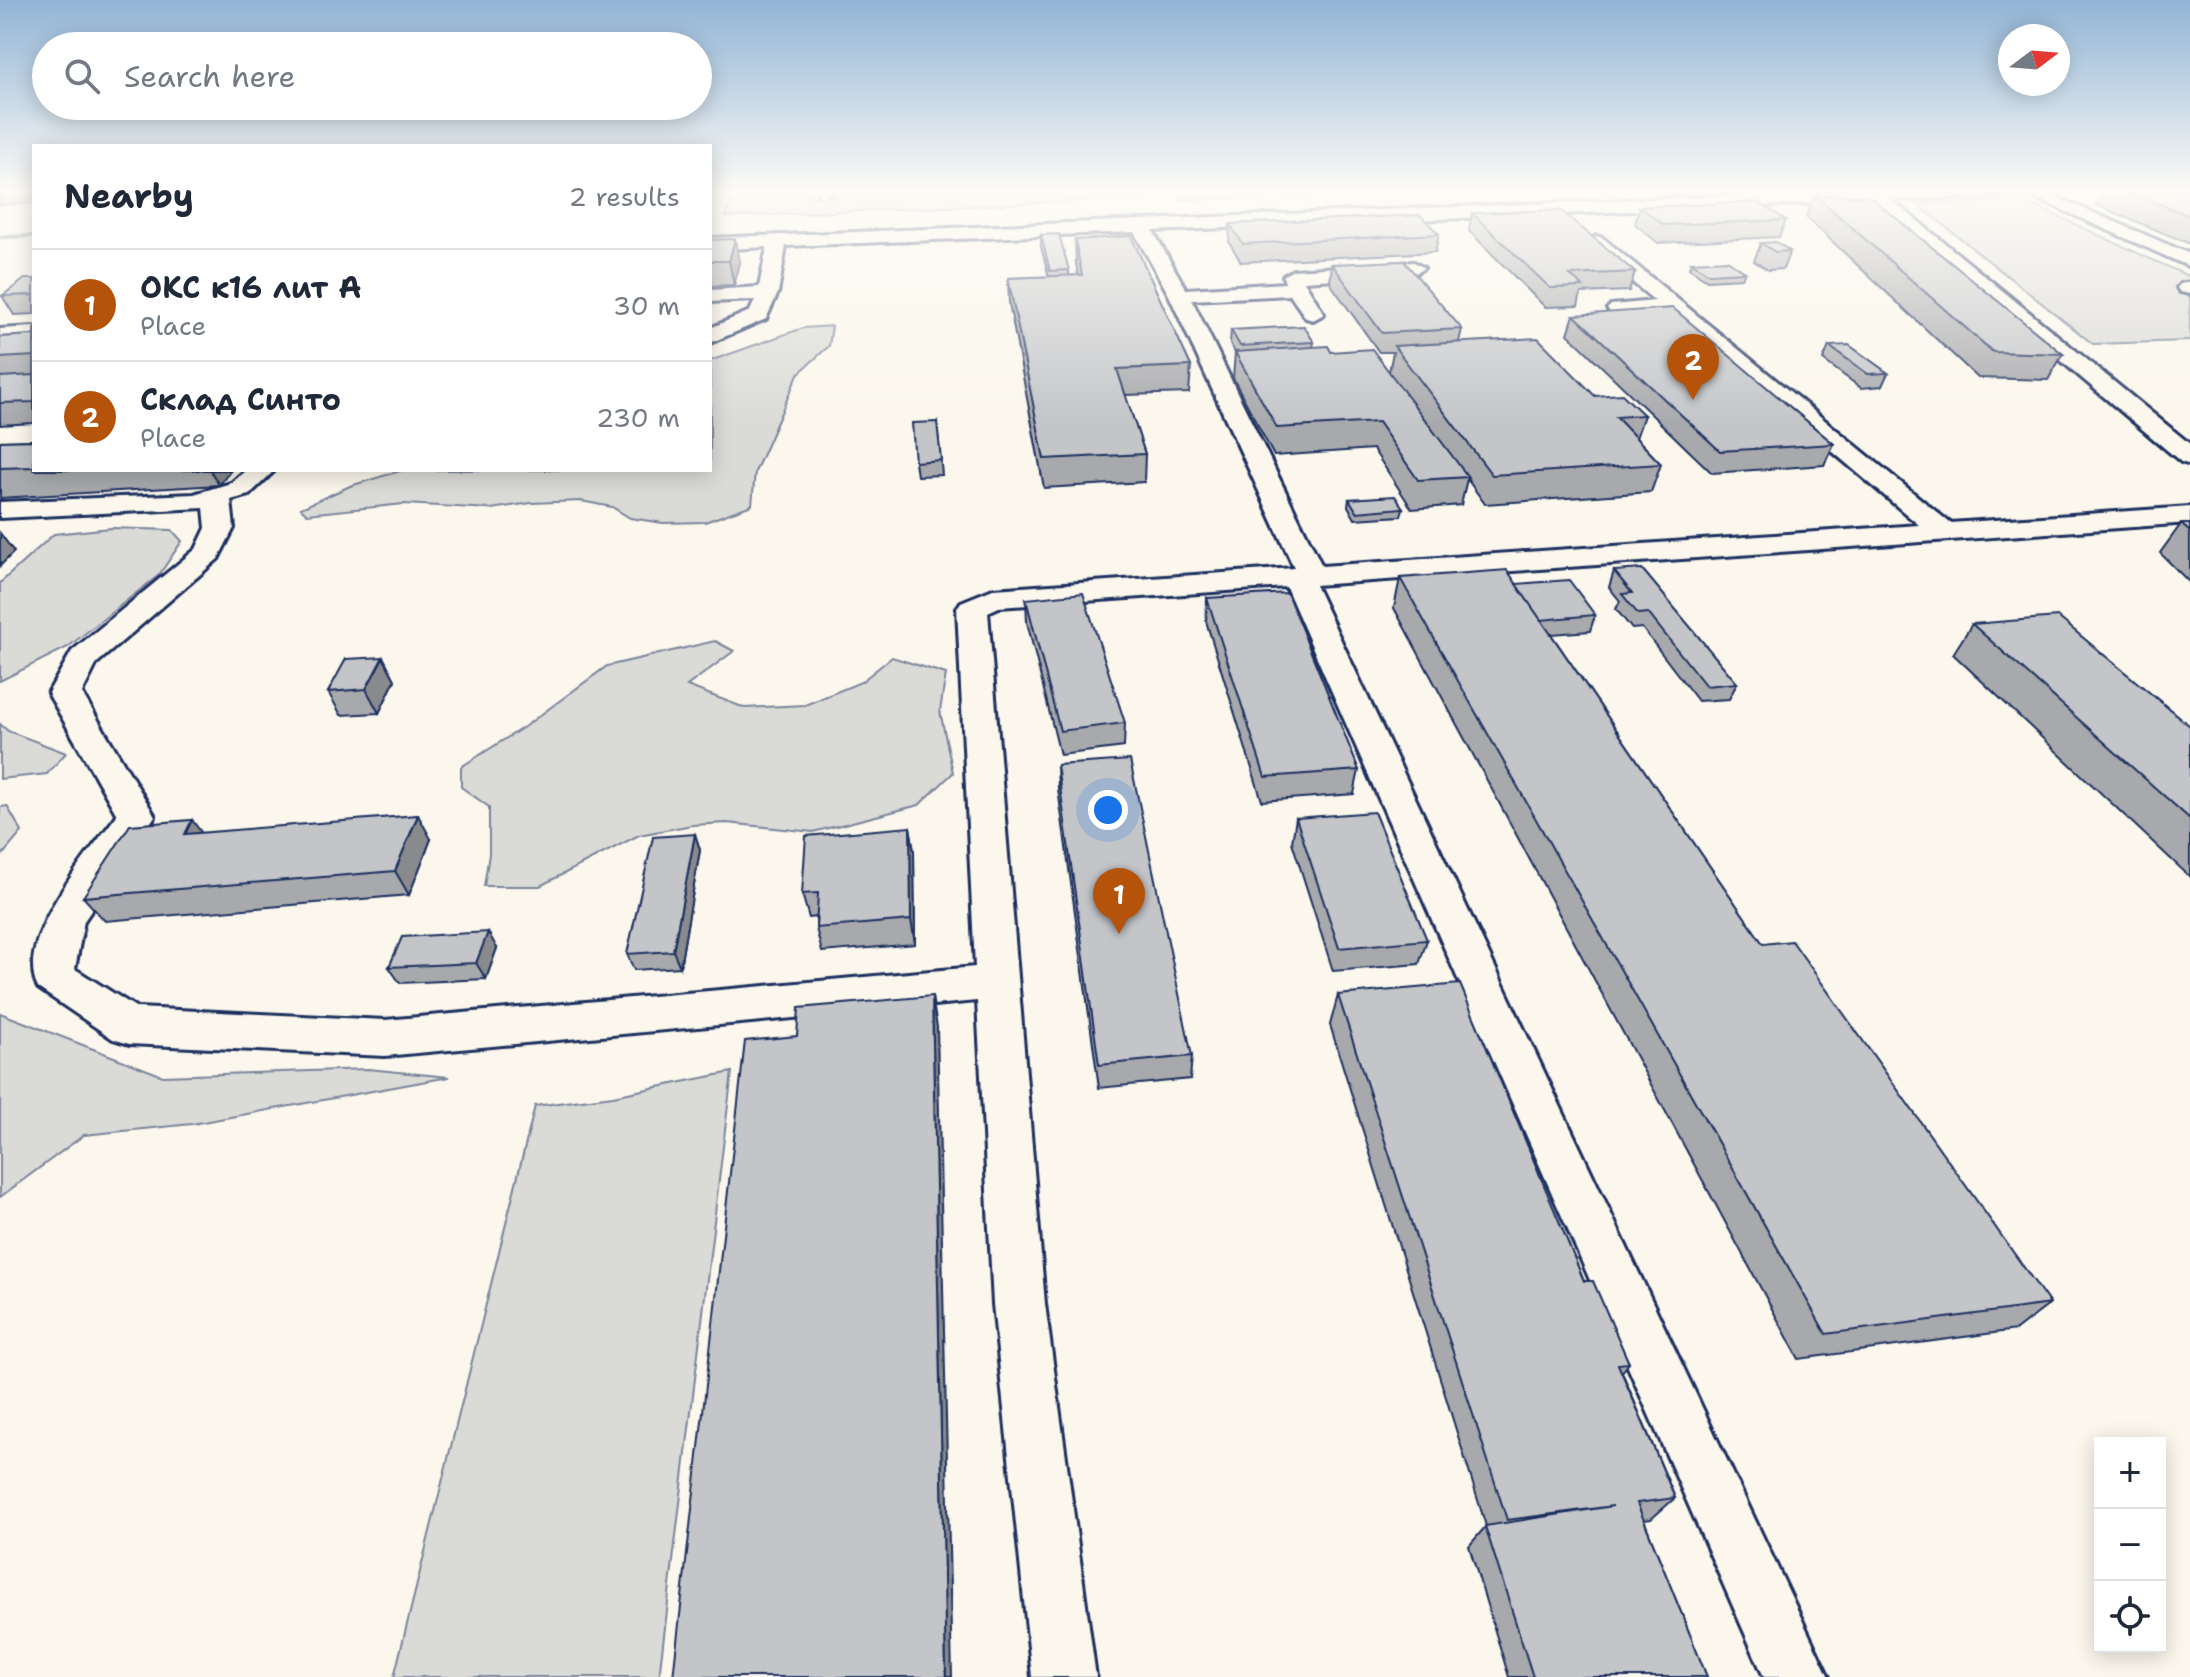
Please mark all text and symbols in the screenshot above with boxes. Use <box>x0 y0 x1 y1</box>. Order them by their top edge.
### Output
north arrow <box>1998 24 2070 96</box>
search box <box>32 32 712 120</box>
icon: search <box>60 54 104 98</box>
text: Search here <box>124 56 295 97</box>
text: Nearby <box>64 173 194 219</box>
text: 2 results <box>568 179 680 214</box>
text: ОКС к16 лит А <box>140 267 362 308</box>
text: 1 <box>84 288 96 323</box>
text: 30 m <box>613 288 680 323</box>
text: Place <box>140 308 206 343</box>
pin: 2 <box>1667 334 1719 400</box>
text: Склад Синто <box>140 379 341 420</box>
text: 2 <box>81 400 99 435</box>
text: 230 m <box>596 400 680 435</box>
text: Place <box>140 420 206 455</box>
your location <box>1088 790 1128 830</box>
pin: 1 <box>1093 868 1145 934</box>
map controls <box>2094 1437 2166 1653</box>
button: + <box>2094 1437 2166 1509</box>
button: − <box>2094 1509 2166 1581</box>
button: locate <box>2094 1581 2166 1653</box>

